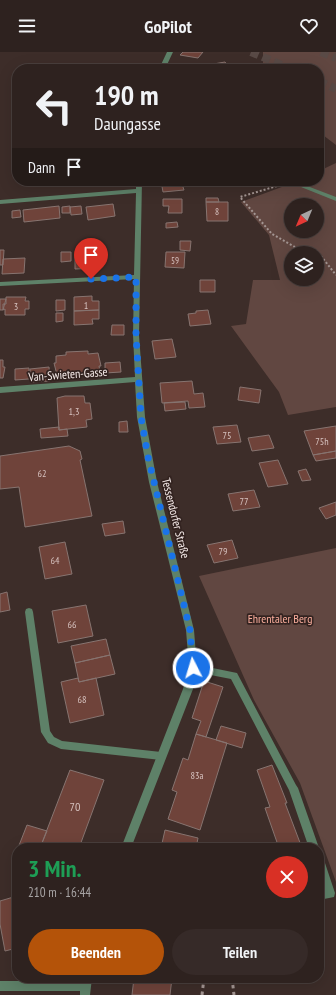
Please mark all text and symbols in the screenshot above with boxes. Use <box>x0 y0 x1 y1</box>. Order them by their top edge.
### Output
icon: menu <box>16 15 38 37</box>
text: GoPilot <box>144 15 192 38</box>
icon: heart <box>298 15 320 37</box>
text: 190 m <box>94 76 158 113</box>
icon: left <box>28 80 80 132</box>
text: Daungasse <box>94 112 161 135</box>
icon: arrive <box>63 156 85 178</box>
text: Dann <box>28 158 55 177</box>
north arrow <box>284 198 324 238</box>
map controls <box>284 198 324 286</box>
house number: 8 <box>215 206 219 217</box>
pin <box>74 238 108 279</box>
icon: arrive <box>80 244 102 266</box>
button: layers <box>284 246 324 286</box>
house number: 59 <box>171 255 179 266</box>
house number: 1 <box>84 299 88 312</box>
house number: 3 <box>14 300 18 313</box>
street label: Van-Swieten-Gasse <box>27 364 108 384</box>
house number: 1,3 <box>69 405 79 418</box>
house number: 75 <box>223 429 232 442</box>
house number: 75h <box>315 435 329 448</box>
house number: 62 <box>38 467 47 480</box>
street label: Tessendorfer Straße <box>159 476 193 560</box>
house number: 77 <box>240 495 249 508</box>
house number: 79 <box>219 545 228 558</box>
house number: 64 <box>51 554 60 567</box>
park label: Ehrentaler Berg <box>248 611 312 626</box>
house number: 66 <box>68 618 77 631</box>
position arrow <box>172 647 214 689</box>
house number: 68 <box>78 693 87 706</box>
house number: 83a <box>191 769 204 782</box>
house number: 70 <box>70 799 80 814</box>
text: 3 Min. <box>28 853 82 884</box>
button: close <box>266 856 308 898</box>
text: 210 m · 16:44 <box>28 884 91 901</box>
button: Beenden <box>28 929 164 975</box>
button: Teilen <box>172 929 308 975</box>

